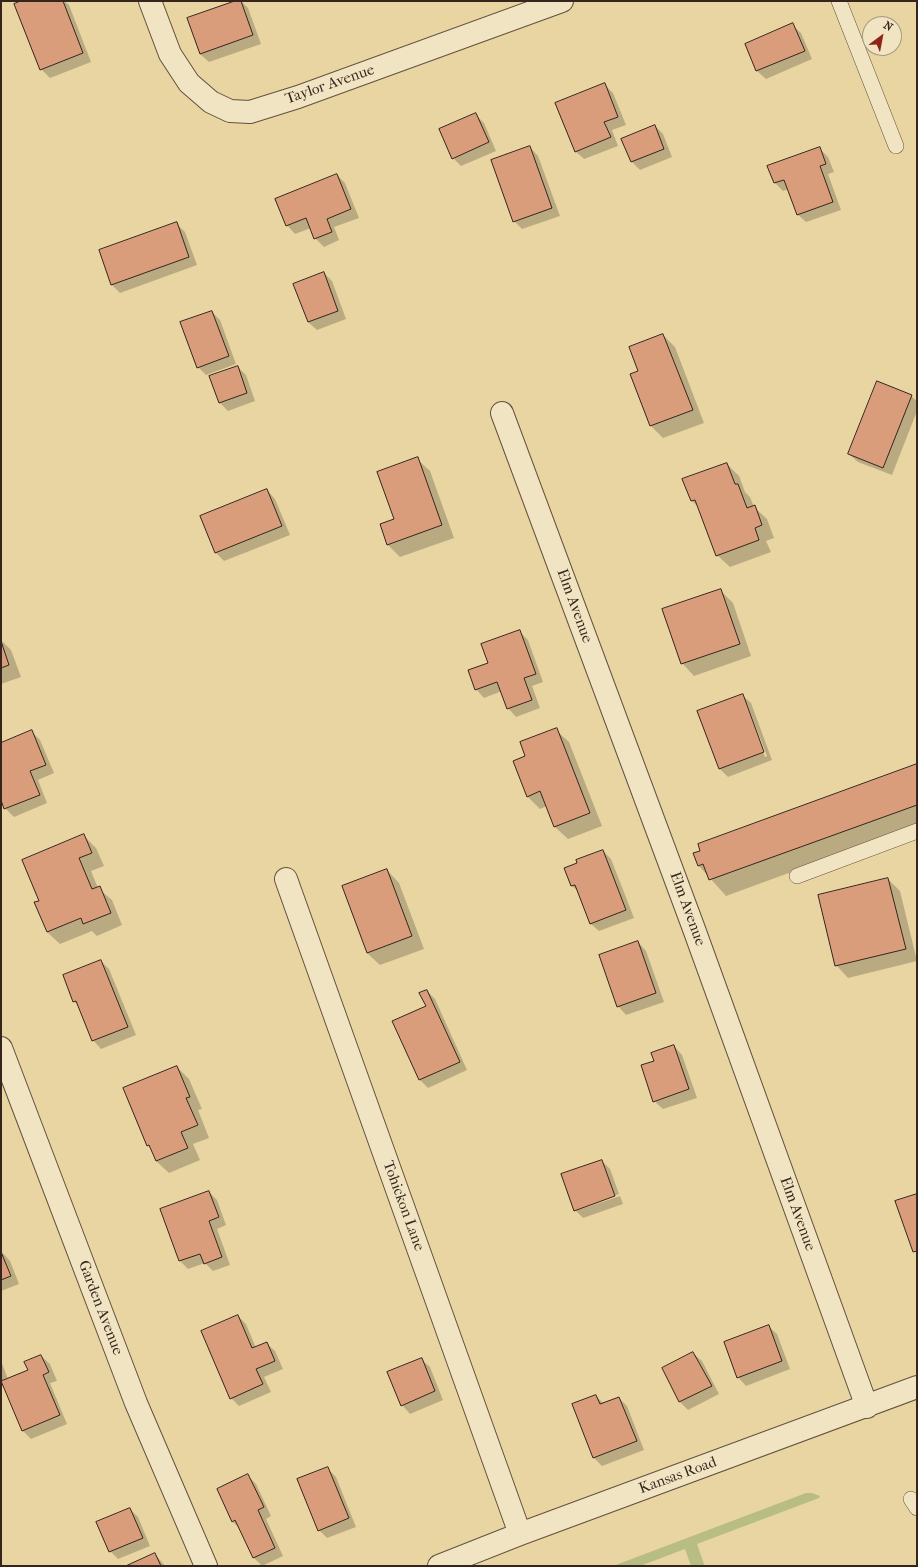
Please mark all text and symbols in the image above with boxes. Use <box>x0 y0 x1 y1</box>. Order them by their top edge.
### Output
north arrow <box>862 16 902 56</box>
text: N <box>881 19 895 34</box>
street label: Taylor Avenue <box>283 61 377 109</box>
street label: Elm Avenue <box>552 567 596 645</box>
street label: Elm Avenue <box>665 870 709 948</box>
street label: Tohickon Lane <box>378 1159 428 1253</box>
street label: Elm Avenue <box>775 1175 819 1253</box>
street label: Garden Avenue <box>74 1258 126 1358</box>
street label: Kansas Road <box>637 1454 719 1498</box>

